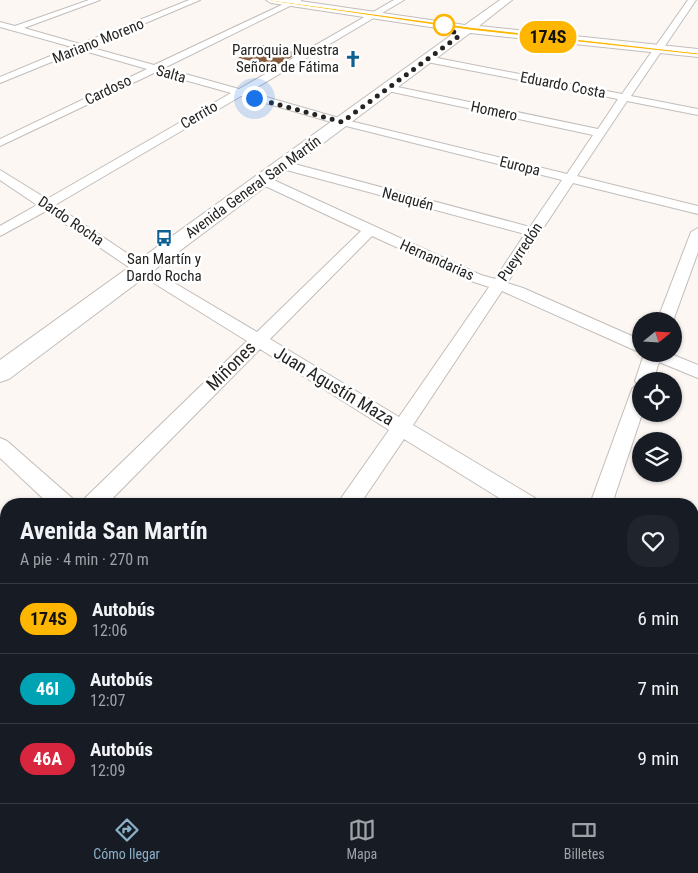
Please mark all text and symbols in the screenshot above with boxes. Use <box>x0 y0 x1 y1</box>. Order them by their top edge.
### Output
street label: Mariano Moreno <box>50 14 146 68</box>
unlabelled marker <box>433 14 455 36</box>
line badge: 174S <box>513 21 583 53</box>
text: 174S <box>529 26 567 47</box>
place label: Parroquia Nuestra Señora de Fátima <box>232 41 339 76</box>
church icon: Parroquia Nuestra Señora de Fátima <box>343 49 363 69</box>
street label: Salta <box>154 61 188 87</box>
street label: Eduardo Costa <box>519 68 607 102</box>
street label: Cardoso <box>82 71 134 109</box>
your location <box>242 86 267 111</box>
street label: Cerrito <box>177 97 221 133</box>
street label: Homero <box>469 97 519 125</box>
street label: Avenida General San Martín <box>182 132 324 242</box>
street label: Europa <box>498 152 542 180</box>
street label: Neuquén <box>380 183 436 215</box>
street label: Dardo Rocha <box>35 192 107 250</box>
street label: Pueyrredón <box>494 219 546 285</box>
bus stop icon: San Martín y Dardo Rocha <box>154 228 174 248</box>
street label: Hernandarias <box>397 236 477 284</box>
place label: San Martín y Dardo Rocha <box>126 250 202 285</box>
north arrow <box>632 312 682 362</box>
map controls <box>632 312 682 482</box>
street label: Miñones <box>202 337 260 395</box>
street label: Juan Agustín Maza <box>270 341 398 430</box>
button: locate <box>632 372 682 422</box>
button: layers <box>632 432 682 482</box>
button: heart <box>627 515 679 567</box>
text: Avenida San Martín <box>20 517 208 545</box>
text: A pie · 4 min · 270 m <box>20 550 149 569</box>
text: Autobús <box>92 598 155 621</box>
text: 6 min <box>637 607 679 630</box>
text: 174S <box>30 608 67 629</box>
text: 12:06 <box>92 621 127 640</box>
text: Autobús <box>90 668 153 691</box>
text: 7 min <box>637 677 679 700</box>
text: 46I <box>36 678 59 699</box>
text: 12:07 <box>90 691 125 710</box>
text: Autobús <box>90 738 153 761</box>
text: 9 min <box>637 747 679 770</box>
text: 46A <box>33 748 62 769</box>
text: 12:09 <box>90 761 125 780</box>
tab: Cómo llegar <box>93 816 160 862</box>
tab: Mapa <box>346 816 377 862</box>
tab: Billetes <box>564 816 605 862</box>

